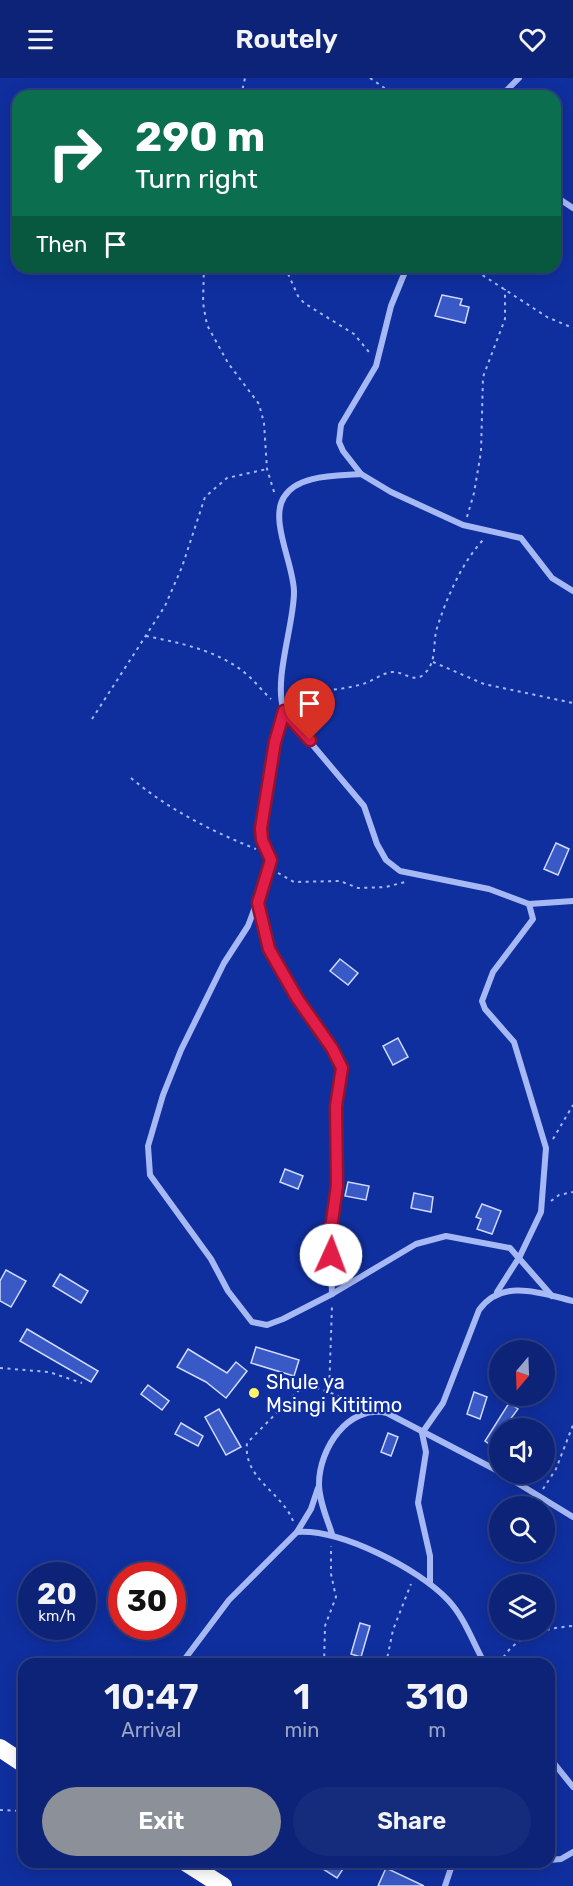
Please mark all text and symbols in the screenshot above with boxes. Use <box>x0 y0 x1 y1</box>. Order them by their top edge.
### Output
icon: menu <box>24 23 57 56</box>
text: Routely <box>235 23 338 55</box>
icon: heart <box>516 23 549 56</box>
text: 290 m <box>135 112 265 162</box>
icon: right <box>36 114 114 192</box>
text: Turn right <box>135 163 258 195</box>
icon: arrive <box>99 228 132 261</box>
text: Then <box>36 231 87 258</box>
pin <box>284 678 335 740</box>
icon: arrive <box>293 687 326 720</box>
position arrow <box>299 1223 363 1287</box>
north arrow <box>489 1340 555 1406</box>
map controls <box>489 1340 555 1640</box>
place label: Shule ya Msingi Kititimo <box>266 1370 402 1417</box>
marker: Shule ya Msingi Kititimo <box>247 1386 261 1400</box>
button: sound <box>489 1418 555 1484</box>
button: search <box>489 1496 555 1562</box>
speed limit sign: 30 <box>108 1562 186 1640</box>
button: layers <box>489 1574 555 1640</box>
text: 20 <box>37 1576 77 1612</box>
text: km/h <box>38 1607 76 1625</box>
text: 10:47 <box>104 1675 199 1718</box>
text: 1 <box>293 1675 311 1718</box>
text: 310 <box>405 1675 469 1718</box>
text: Arrival <box>121 1718 181 1742</box>
text: min <box>285 1718 319 1742</box>
text: m <box>428 1718 446 1742</box>
button: Exit <box>42 1787 281 1856</box>
button: Share <box>293 1787 531 1856</box>

